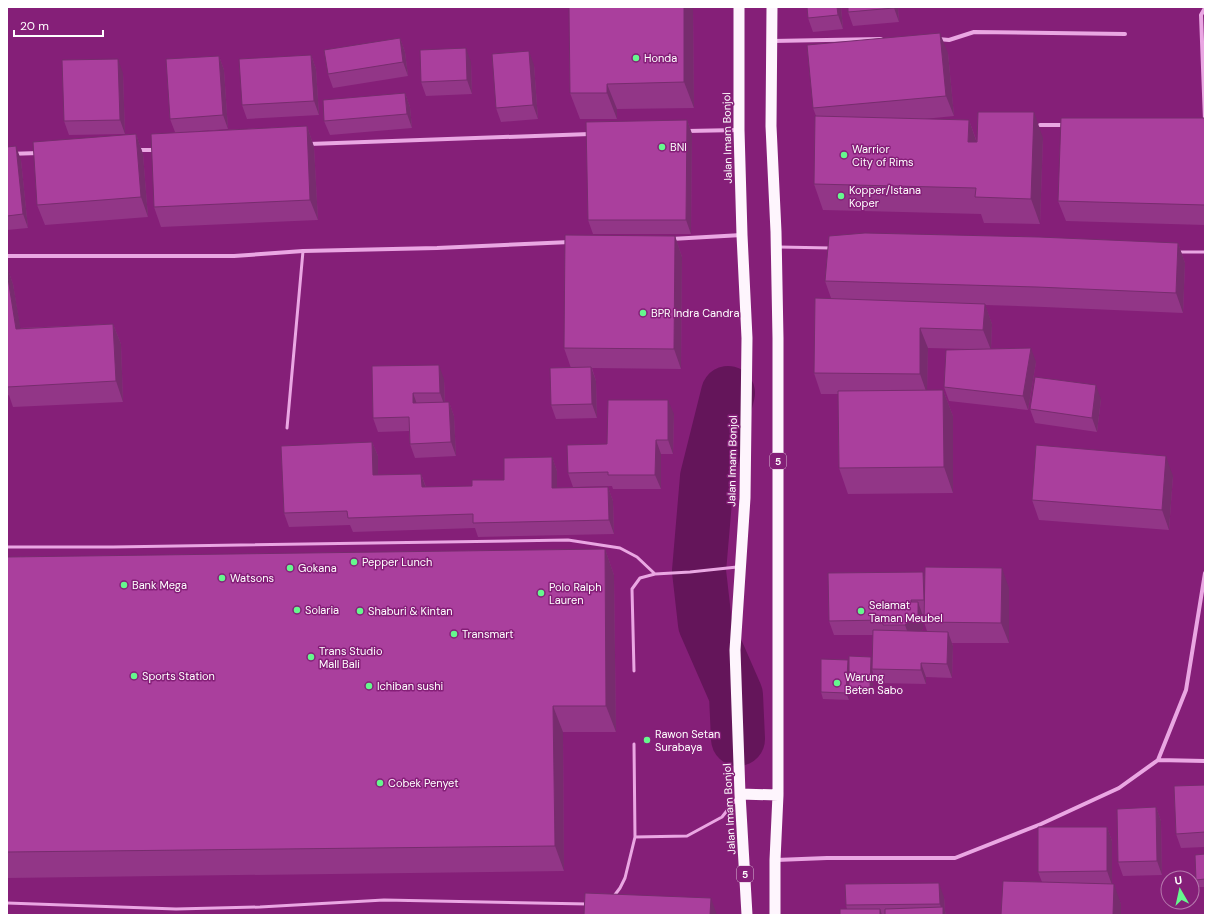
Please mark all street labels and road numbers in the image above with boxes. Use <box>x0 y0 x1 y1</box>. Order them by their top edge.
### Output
street label: Jalan Imam Bonjol <box>719 92 735 184</box>
street label: Jalan Imam Bonjol <box>724 415 740 507</box>
road number: 5 <box>770 453 786 469</box>
street label: Jalan Imam Bonjol <box>720 763 738 855</box>
road number: 5 <box>737 866 753 882</box>

